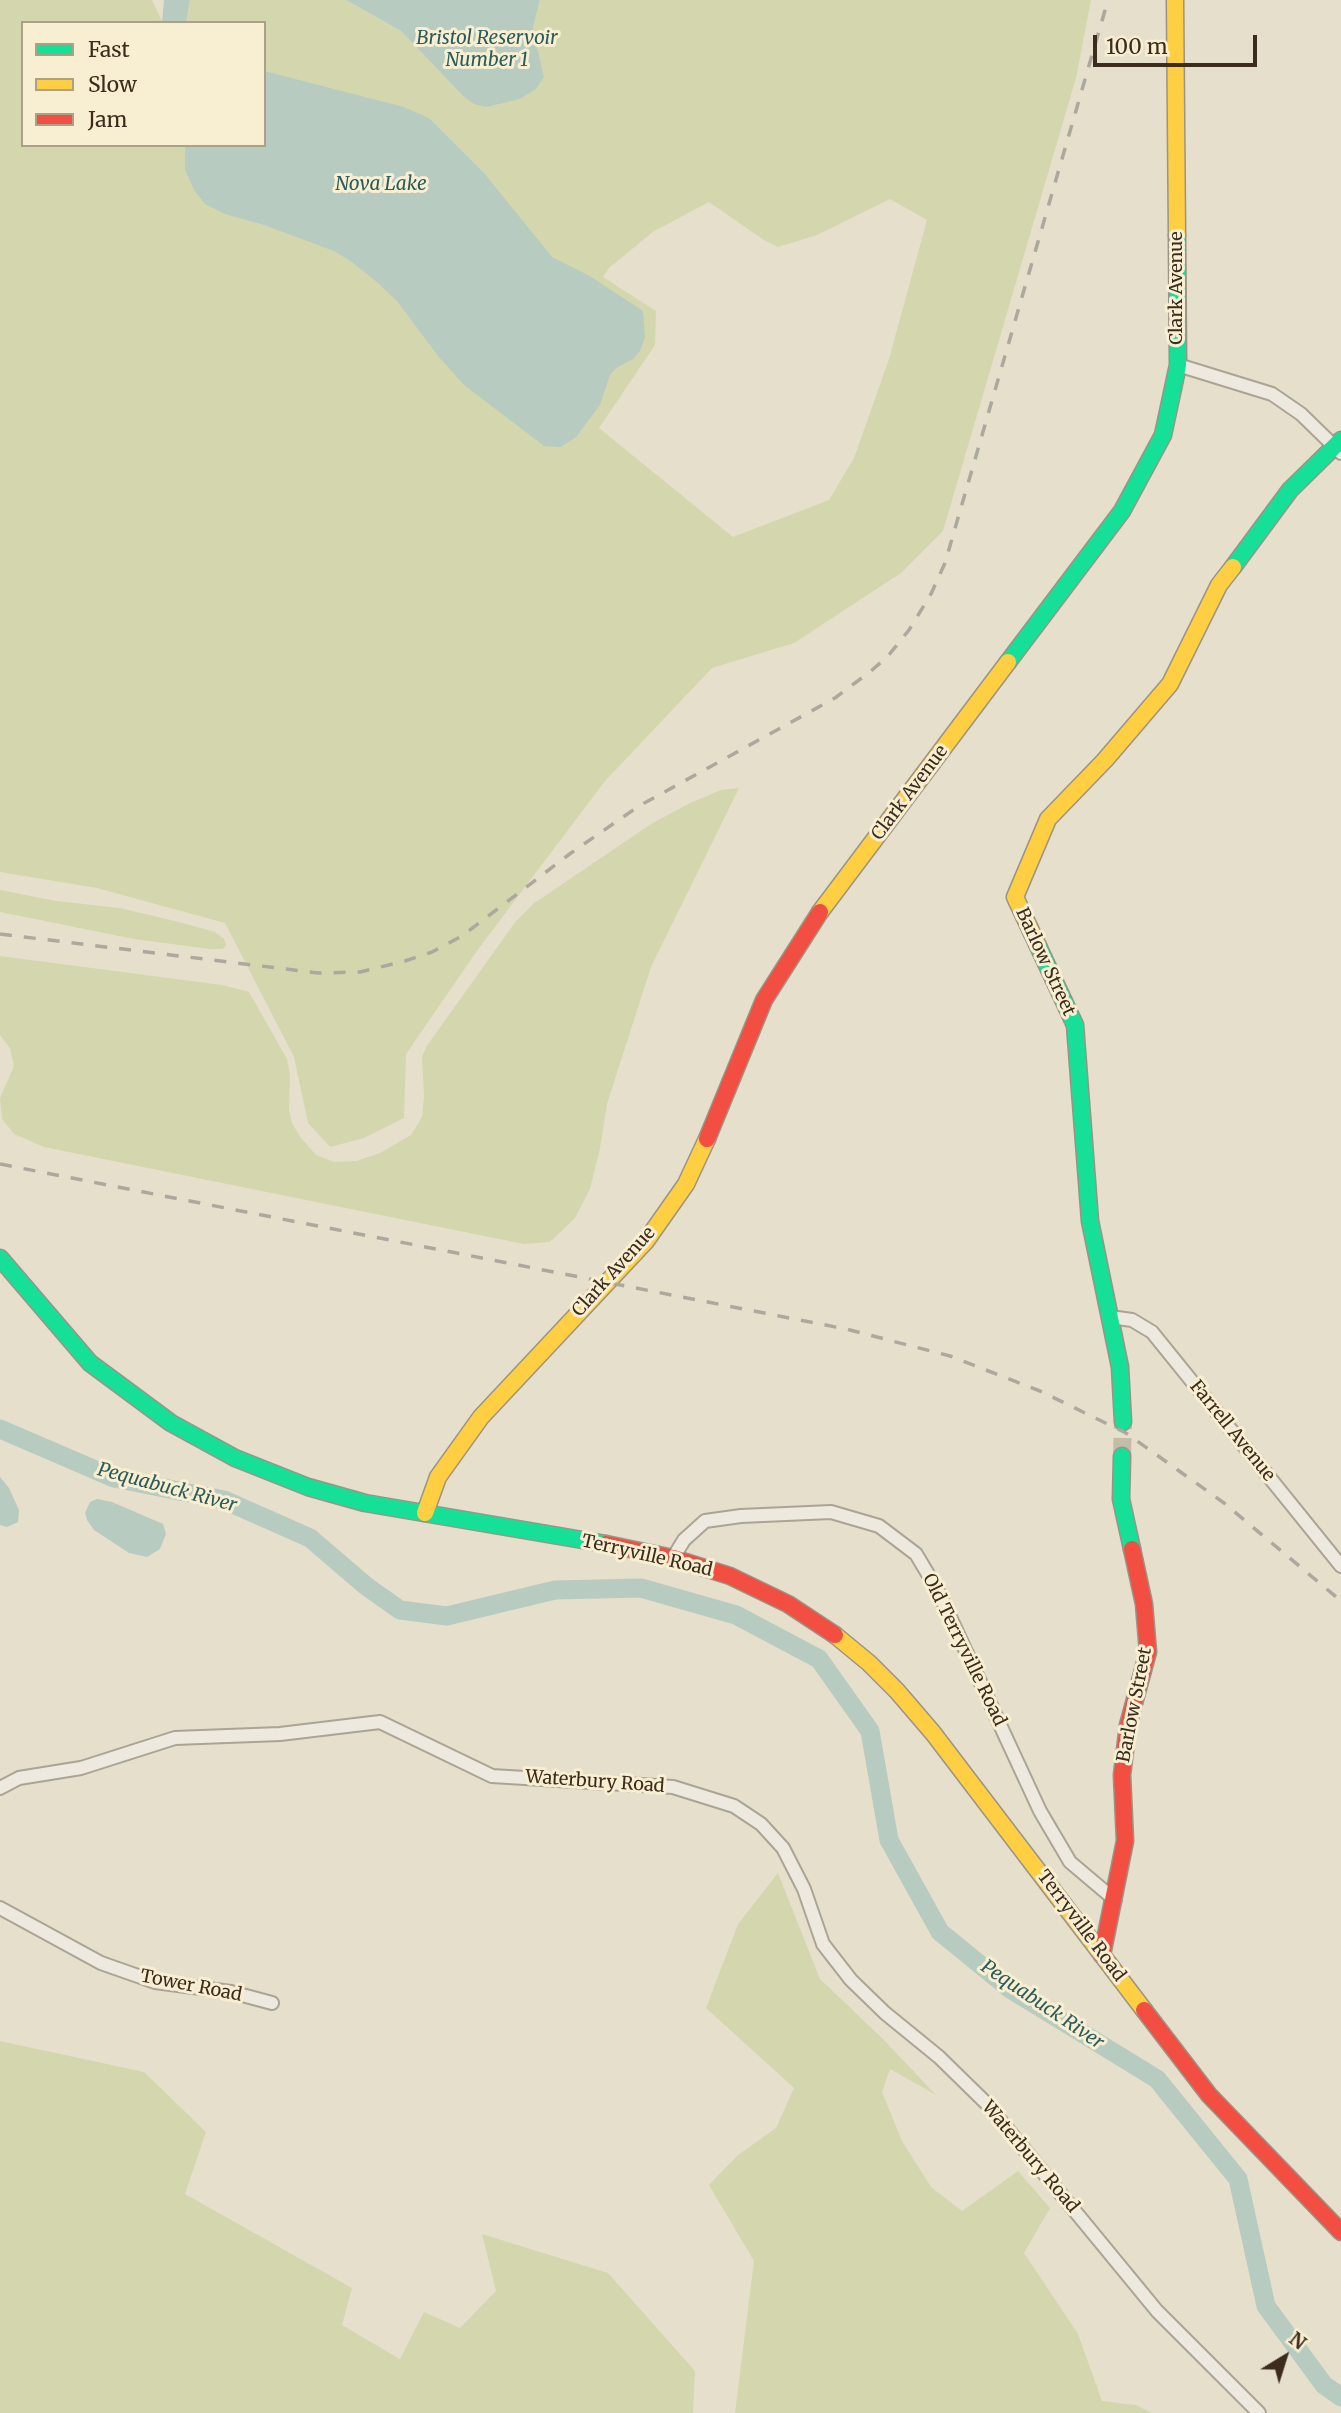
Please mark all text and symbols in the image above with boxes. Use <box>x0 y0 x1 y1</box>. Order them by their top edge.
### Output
legend <box>21 21 266 147</box>
scale bar <box>1096 21 1260 65</box>
water label: Bristol Reservoir Number 1 <box>416 28 558 72</box>
text: 100 m <box>1106 33 1168 60</box>
text: Fast <box>88 36 130 63</box>
text: Slow <box>88 71 137 98</box>
text: Jam <box>88 106 127 133</box>
water label: Nova Lake <box>335 174 427 196</box>
street label: Clark Avenue <box>1166 231 1188 345</box>
street label: Clark Avenue <box>867 741 953 845</box>
street label: Barlow Street <box>1011 905 1079 1019</box>
street label: Clark Avenue <box>568 1223 660 1321</box>
street label: Farrell Avenue <box>1185 1376 1279 1486</box>
water label: Pequabuck River <box>95 1458 239 1518</box>
street label: Terryville Road <box>579 1530 715 1582</box>
street label: Old Terryville Road <box>918 1570 1010 1730</box>
street label: Barlow Street <box>1113 1646 1157 1764</box>
street label: Waterbury Road <box>525 1766 665 1798</box>
street label: Terryville Road <box>1032 1866 1130 1986</box>
water label: Pequabuck River <box>976 1956 1108 2054</box>
street label: Tower Road <box>138 1966 244 2006</box>
street label: Waterbury Road <box>977 2097 1083 2217</box>
north arrow <box>1250 2322 1320 2392</box>
text: N <box>1285 2326 1311 2355</box>

